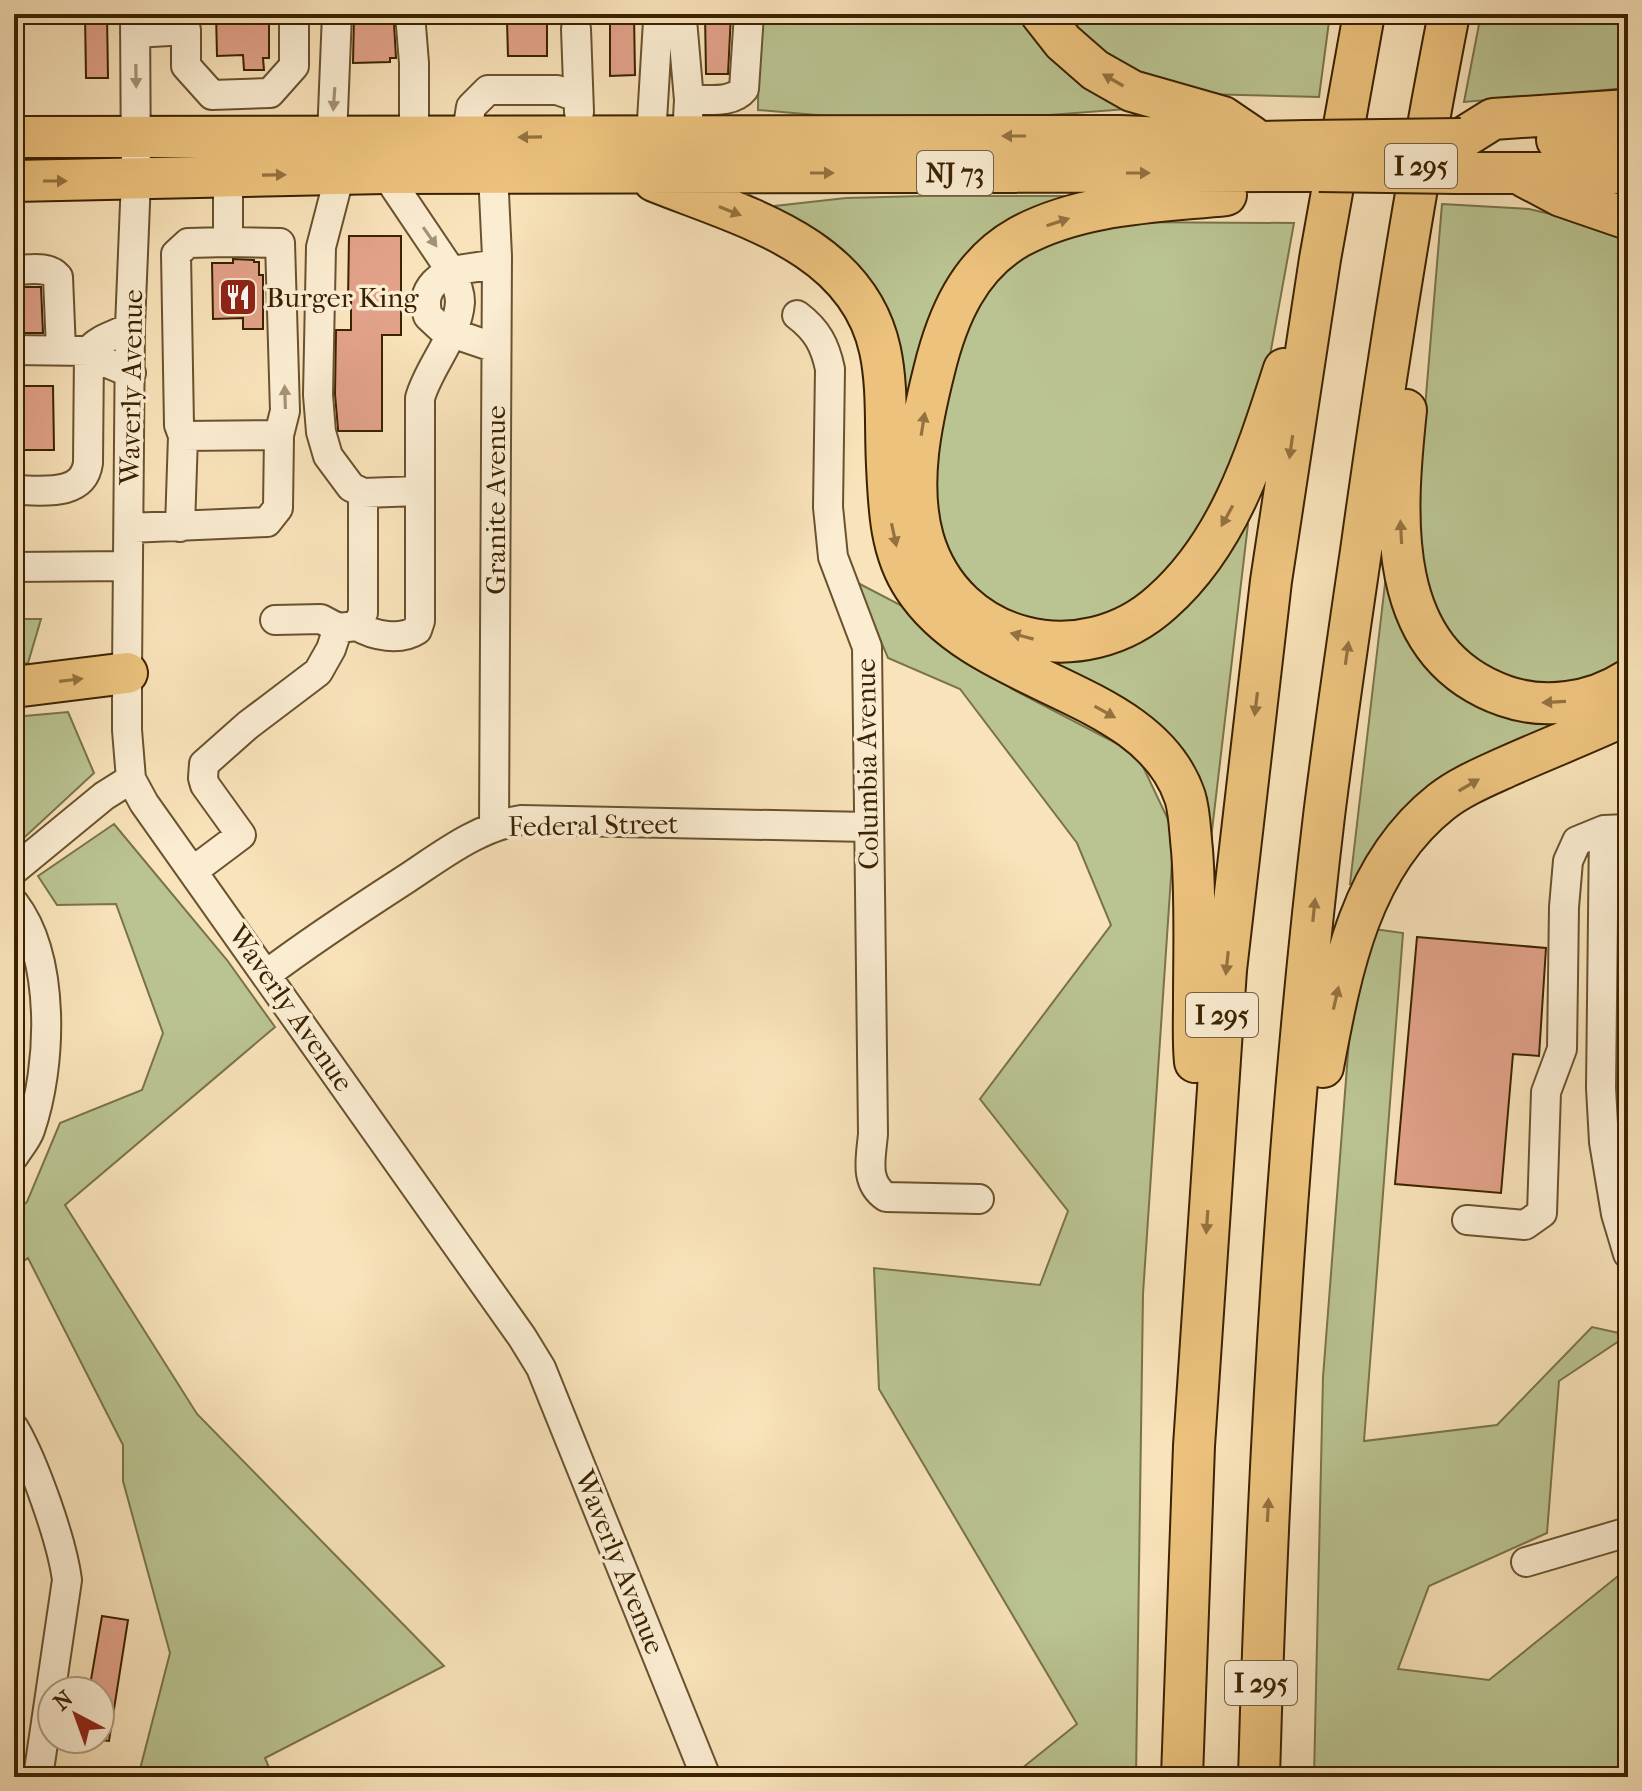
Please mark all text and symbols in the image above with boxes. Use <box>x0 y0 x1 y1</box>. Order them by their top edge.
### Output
one-way arrow <box>130 64 142 89</box>
one-way arrow <box>1102 73 1124 87</box>
one-way arrow <box>327 87 340 112</box>
one-way arrow <box>1001 130 1026 142</box>
one-way arrow <box>517 131 542 143</box>
road number: I 295 <box>1385 144 1457 188</box>
road number: NJ 73 <box>917 151 993 195</box>
one-way arrow <box>810 167 835 179</box>
one-way arrow <box>1126 167 1151 179</box>
one-way arrow <box>262 169 288 182</box>
one-way arrow <box>43 175 68 187</box>
one-way arrow <box>718 205 742 218</box>
one-way arrow <box>1046 215 1070 227</box>
one-way arrow <box>422 226 437 247</box>
restaurant icon: Burger King <box>217 276 259 318</box>
place label: Burger King <box>266 281 419 314</box>
street label: Waverly Avenue <box>113 289 149 486</box>
one-way arrow <box>279 384 291 409</box>
street label: Granite Avenue <box>479 405 512 595</box>
one-way arrow <box>917 411 929 436</box>
one-way arrow <box>1284 434 1297 459</box>
one-way arrow <box>1220 505 1234 527</box>
one-way arrow <box>1394 519 1407 544</box>
one-way arrow <box>888 522 901 547</box>
one-way arrow <box>1009 629 1034 641</box>
one-way arrow <box>1341 640 1354 665</box>
street label: Columbia Avenue <box>849 658 885 870</box>
one-way arrow <box>58 673 83 686</box>
one-way arrow <box>1250 692 1263 717</box>
one-way arrow <box>1541 696 1567 709</box>
one-way arrow <box>1094 705 1116 719</box>
one-way arrow <box>1458 778 1480 792</box>
street label: Federal Street <box>508 807 678 843</box>
one-way arrow <box>1308 898 1321 923</box>
street label: Waverly Avenue <box>221 918 361 1098</box>
one-way arrow <box>1220 950 1233 975</box>
one-way arrow <box>1330 985 1342 1010</box>
road number: I 295 <box>1186 993 1258 1037</box>
one-way arrow <box>1200 1210 1213 1235</box>
street label: Waverly Avenue <box>568 1464 672 1659</box>
one-way arrow <box>1262 1497 1275 1522</box>
road number: I 295 <box>1225 1661 1297 1705</box>
north arrow <box>36 1675 116 1755</box>
text: N <box>49 1685 79 1716</box>

